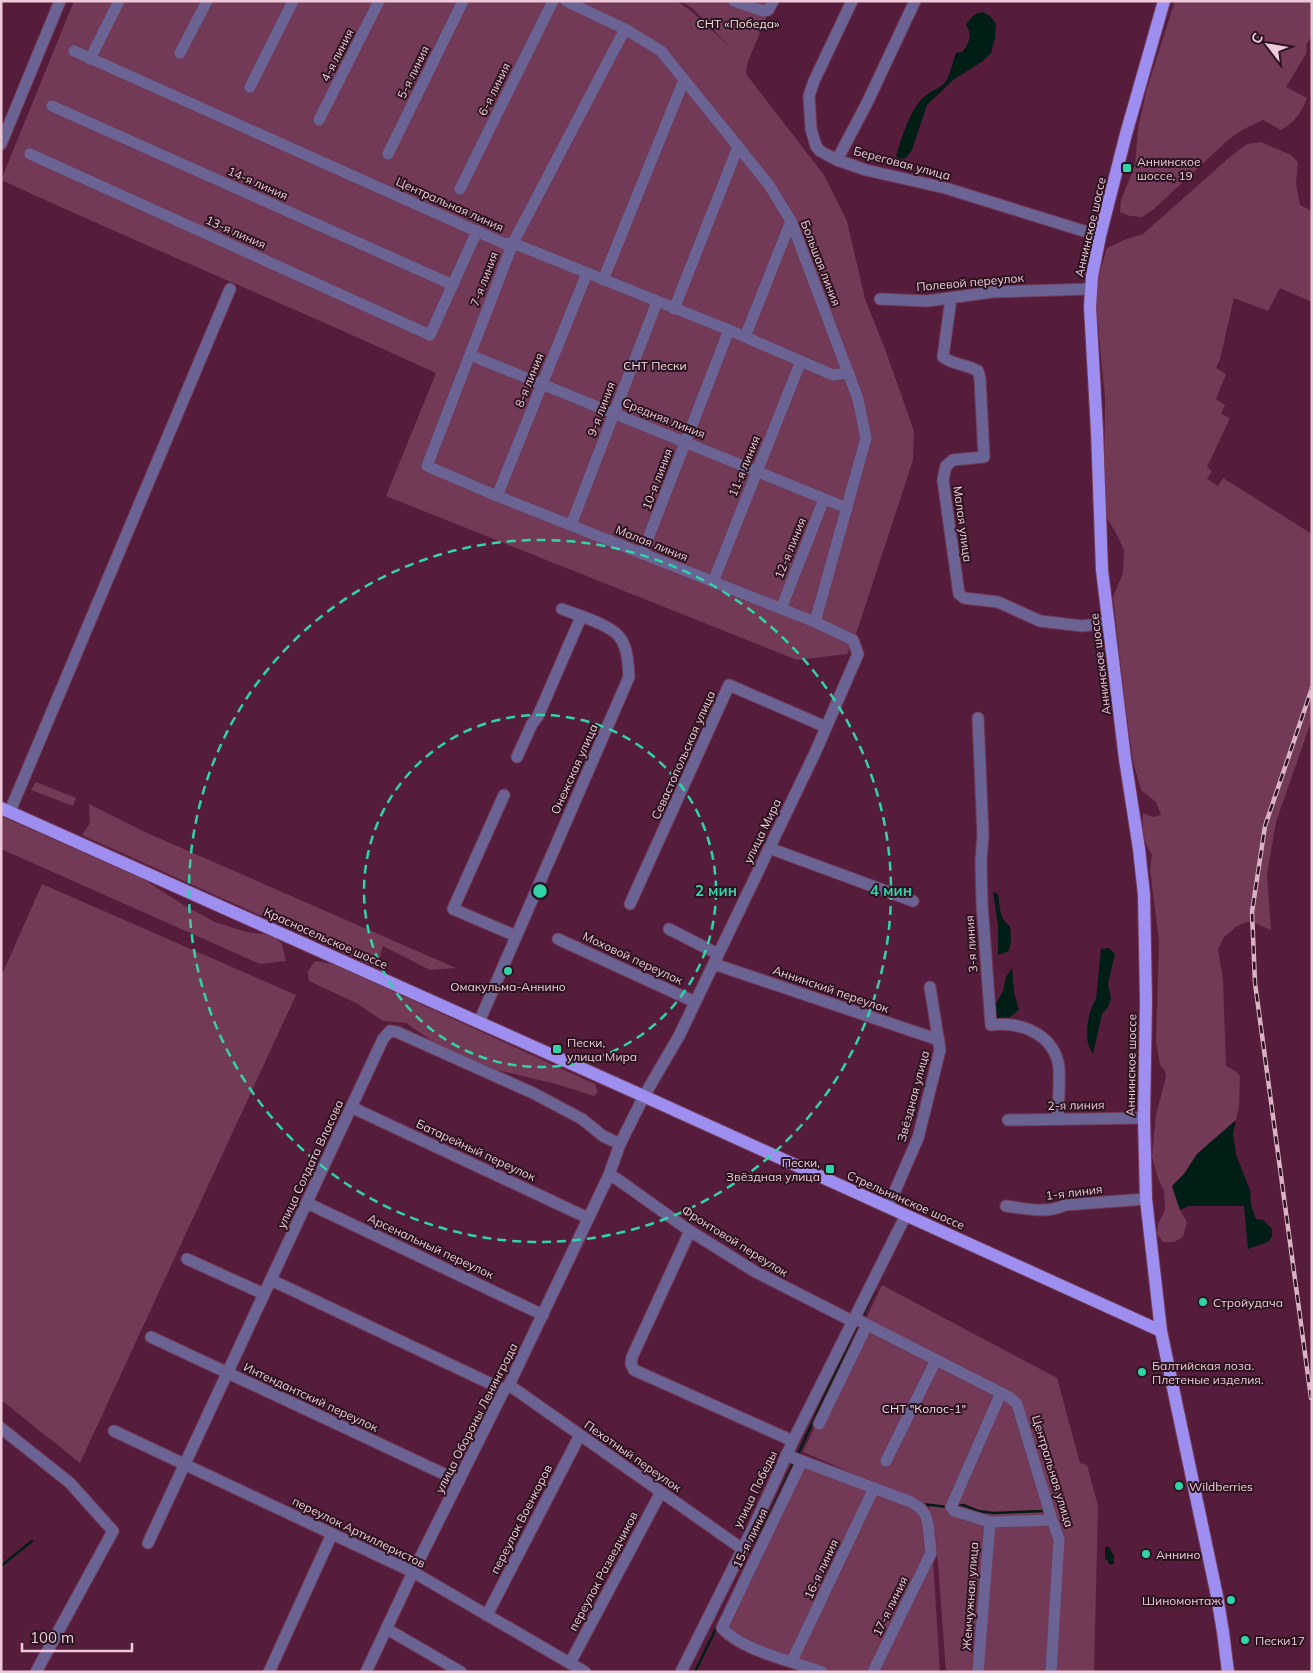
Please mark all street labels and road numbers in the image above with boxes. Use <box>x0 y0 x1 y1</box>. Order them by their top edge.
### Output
street label: 4-я линия <box>317 26 357 84</box>
street label: 5-я линия <box>394 43 432 101</box>
street label: 6-я линия <box>475 60 513 118</box>
street label: Береговая улица <box>852 143 952 183</box>
street label: 14-я линия <box>226 163 290 203</box>
street label: Центральная линия <box>394 173 506 235</box>
street label: Аннинское шоссе <box>1071 175 1109 279</box>
street label: 13-я линия <box>204 212 268 252</box>
street label: Большая линия <box>798 218 844 308</box>
street label: 7-я линия <box>467 250 501 308</box>
street label: Полевой переулок <box>916 270 1025 294</box>
street label: 8-я линия <box>511 351 547 409</box>
street label: 9-я линия <box>584 380 618 438</box>
street label: Средняя линия <box>620 395 708 441</box>
street label: 11-я линия <box>725 433 763 499</box>
street label: 10-я линия <box>638 446 676 512</box>
street label: Малая улица <box>950 485 976 563</box>
street label: 12-я линия <box>771 515 809 581</box>
street label: Малая линия <box>614 522 690 564</box>
street label: Аннинское шоссе <box>1086 612 1114 716</box>
street label: Севастопольская улица <box>648 688 718 822</box>
street label: Онежская улица <box>547 721 601 817</box>
street label: улица Мира <box>740 796 784 866</box>
street label: Красносельское шоссе <box>262 904 391 972</box>
street label: 3-я линия <box>962 915 980 973</box>
street label: Моховой переулок <box>581 928 686 988</box>
street label: Аннинский переулок <box>771 962 891 1016</box>
street label: Аннинское шоссе <box>1123 1013 1139 1116</box>
street label: Звёздная улица <box>894 1049 932 1143</box>
street label: улица Солдата Власова <box>274 1097 346 1231</box>
street label: 2-я линия <box>1047 1097 1105 1113</box>
street label: Батарейный переулок <box>414 1116 539 1184</box>
street label: Стрельнинское шоссе <box>845 1167 968 1233</box>
street label: 1-я линия <box>1045 1181 1103 1203</box>
street label: Фронтовой переулок <box>679 1202 791 1280</box>
street label: Арсенальный переулок <box>365 1210 497 1282</box>
street label: улица Обороны Ленинграда <box>431 1340 521 1496</box>
street label: Интендантский переулок <box>241 1359 381 1435</box>
street label: Центральная улица <box>1029 1413 1077 1529</box>
street label: Пехотный переулок <box>582 1417 685 1495</box>
street label: улица Победы <box>730 1448 780 1530</box>
street label: переулок Военкоров <box>487 1462 555 1576</box>
street label: переулок Артиллеристов <box>290 1493 428 1571</box>
street label: 15-я линия <box>729 1506 771 1570</box>
street label: переулок Разведчиков <box>565 1508 641 1633</box>
street label: 16-я линия <box>801 1537 841 1601</box>
street label: Жемчужная улица <box>959 1541 981 1651</box>
street label: 17-я линия <box>869 1574 911 1638</box>

